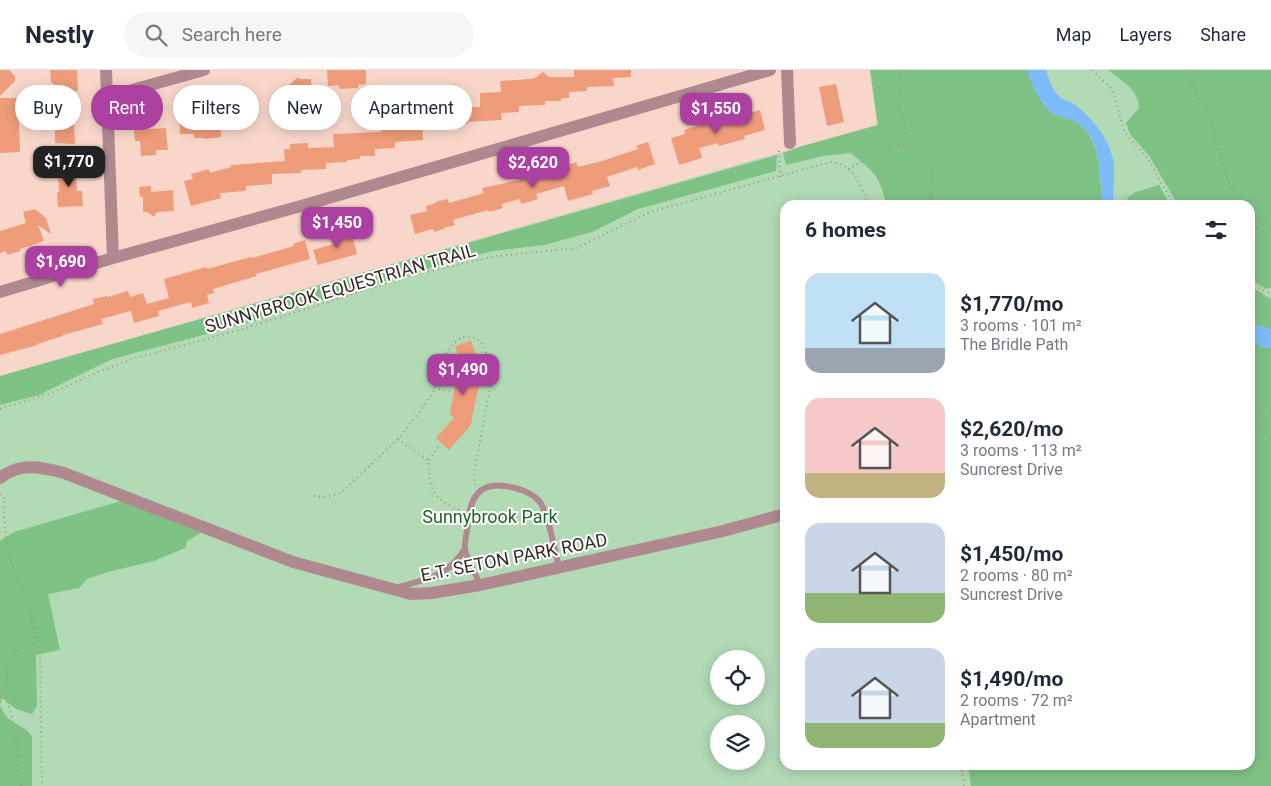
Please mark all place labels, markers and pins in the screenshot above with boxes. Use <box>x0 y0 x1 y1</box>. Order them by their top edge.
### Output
pin: $1,550 <box>675 92 757 135</box>
pin: $1,770 <box>28 146 110 188</box>
pin: $2,620 <box>492 146 574 189</box>
pin: $1,450 <box>296 206 378 249</box>
pin: $1,690 <box>20 246 102 288</box>
pin: $1,490 <box>422 354 504 396</box>

